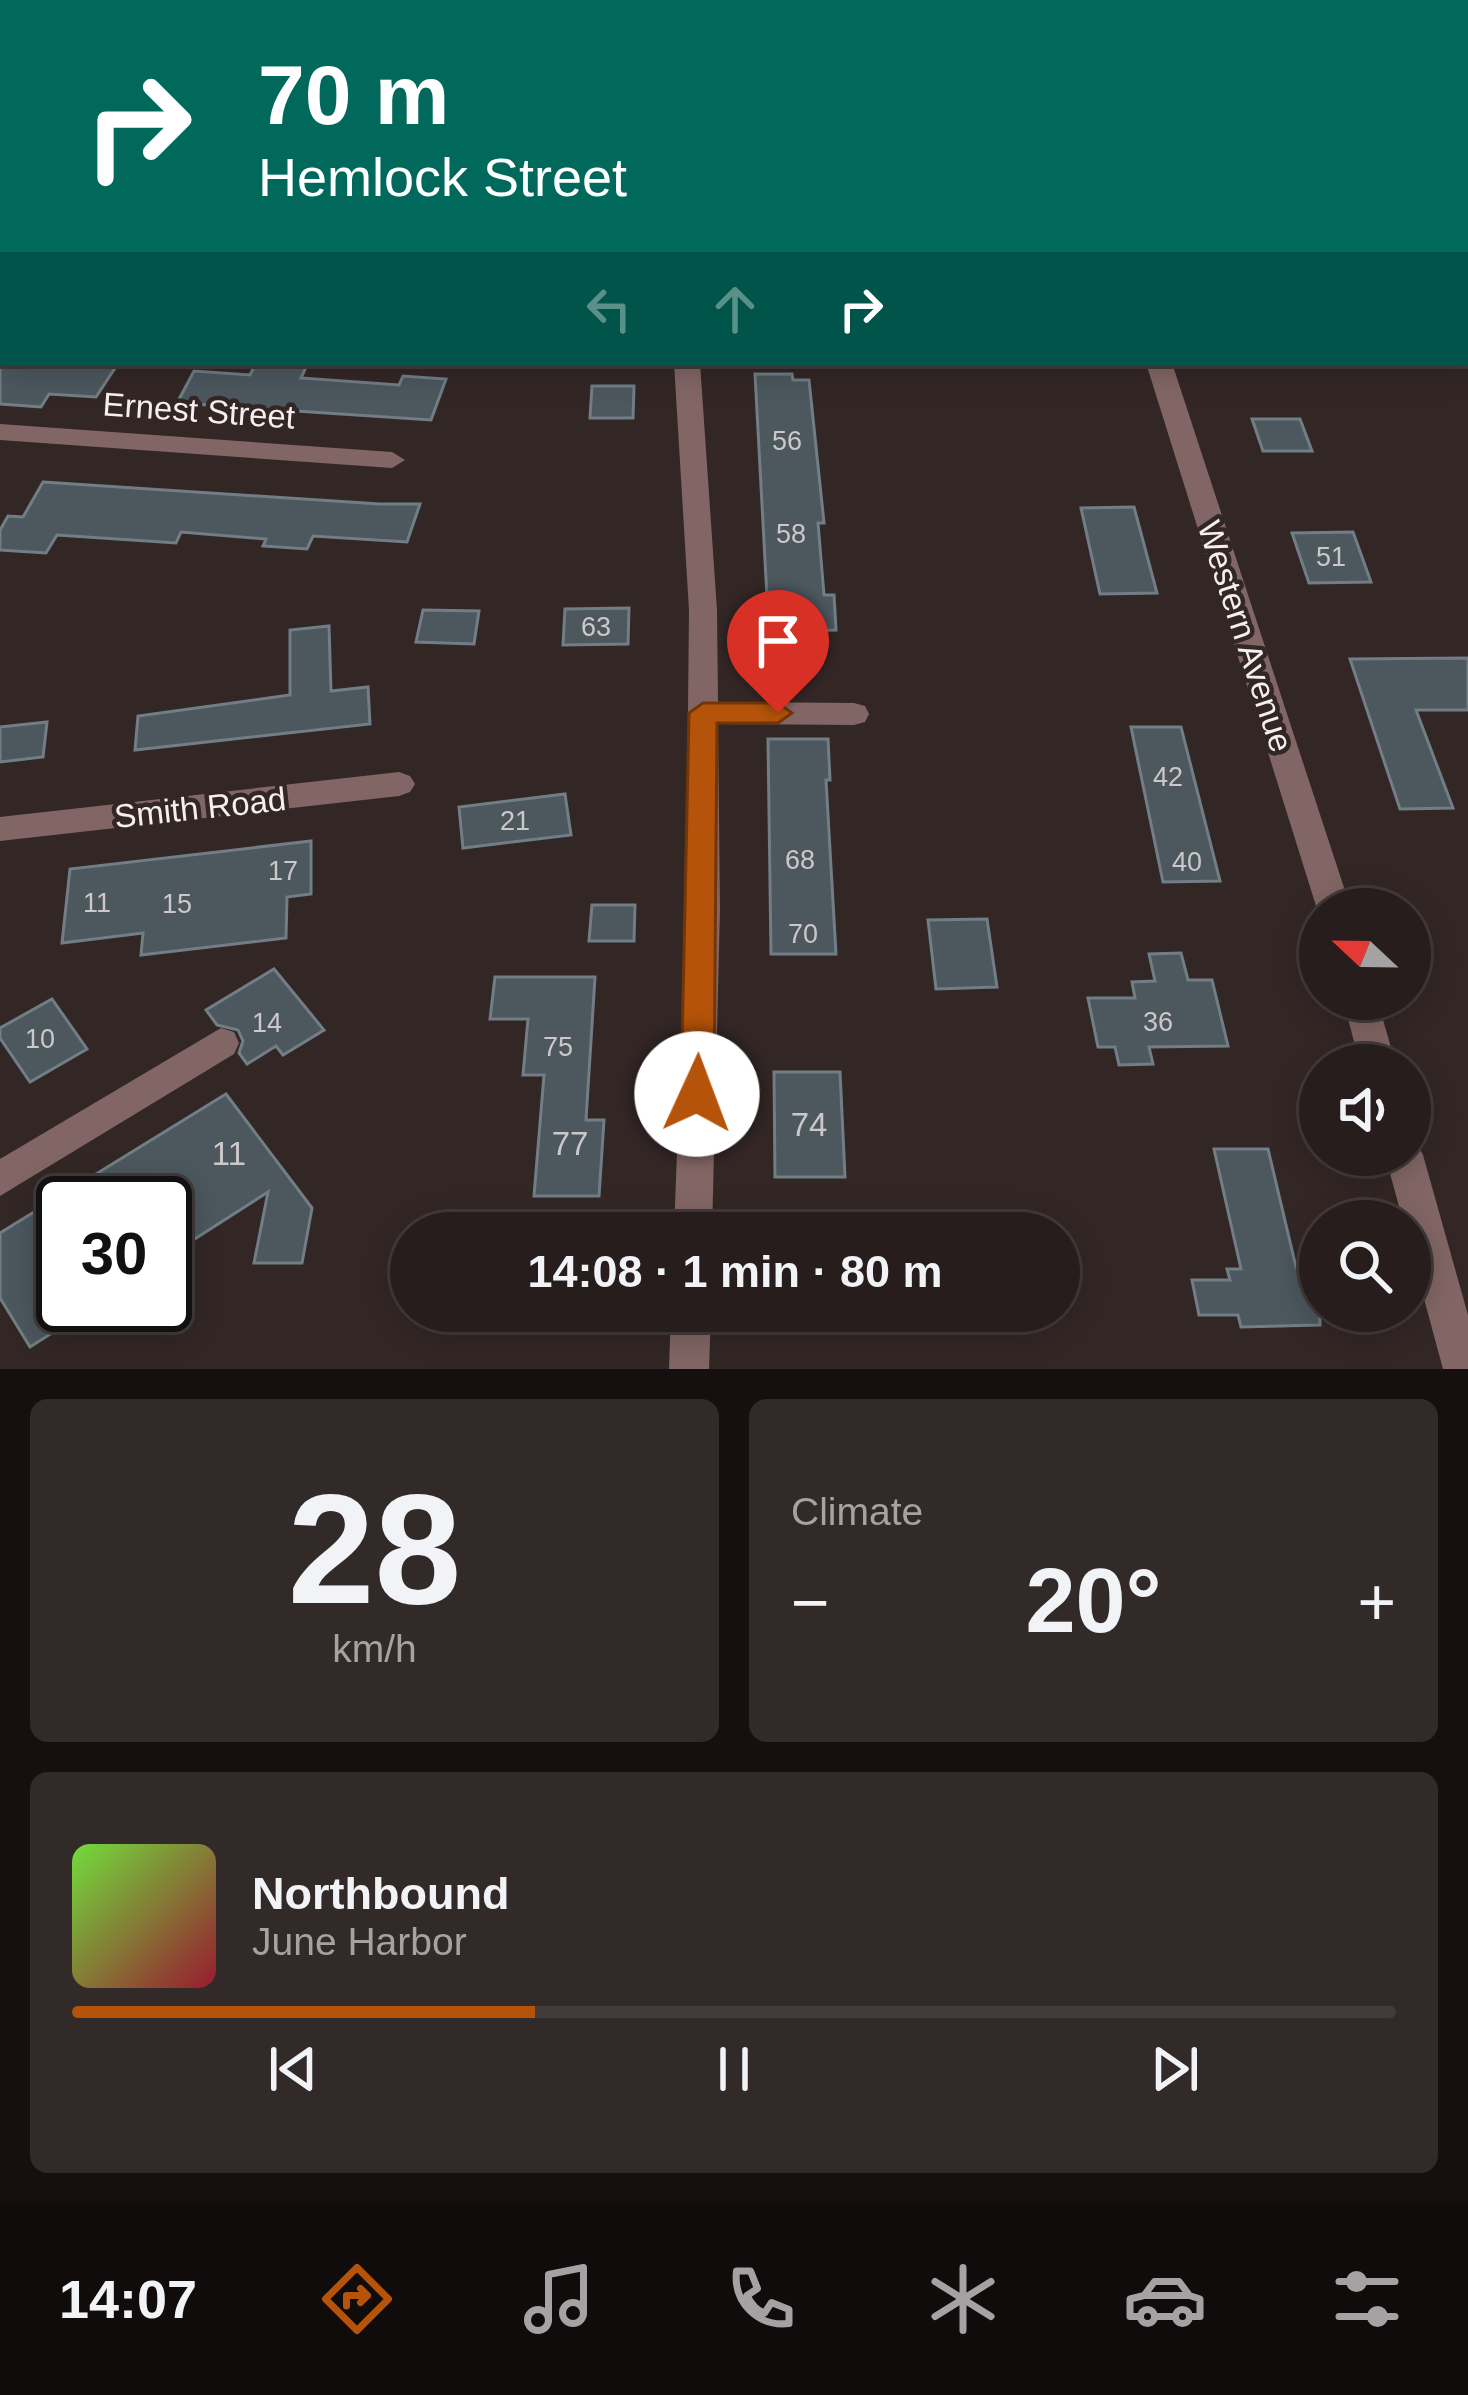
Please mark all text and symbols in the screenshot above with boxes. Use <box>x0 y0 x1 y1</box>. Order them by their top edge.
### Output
icon: right <box>60 48 216 204</box>
text: 70 m <box>258 48 449 142</box>
text: Hemlock Street <box>258 147 627 207</box>
icon: left <box>576 276 642 342</box>
icon: ahead <box>702 276 768 342</box>
icon: right <box>828 276 894 342</box>
street label: Ernest Street <box>102 385 296 436</box>
house number: 56 <box>772 426 802 456</box>
street label: Western Avenue <box>1191 516 1300 756</box>
house number: 58 <box>776 519 806 549</box>
house number: 51 <box>1316 542 1346 572</box>
pin <box>727 590 829 713</box>
icon: arrive <box>745 608 811 674</box>
house number: 63 <box>581 612 611 642</box>
house number: 42 <box>1153 762 1183 792</box>
street label: Smith Road <box>112 780 288 835</box>
house number: 21 <box>500 806 530 836</box>
house number: 68 <box>785 845 815 875</box>
house number: 40 <box>1172 847 1202 877</box>
house number: 17 <box>268 856 298 886</box>
house number: 11 <box>83 888 111 918</box>
north arrow <box>1299 888 1431 1020</box>
map controls <box>1299 888 1431 1332</box>
house number: 15 <box>162 889 192 919</box>
house number: 70 <box>788 919 818 949</box>
house number: 36 <box>1143 1007 1173 1037</box>
house number: 14 <box>252 1008 282 1038</box>
house number: 10 <box>25 1024 55 1054</box>
position arrow <box>634 1031 760 1157</box>
house number: 75 <box>543 1032 573 1062</box>
button: sound <box>1299 1044 1431 1176</box>
house number: 74 <box>791 1106 827 1143</box>
house number: 77 <box>552 1125 588 1162</box>
house number: 11 <box>212 1135 246 1172</box>
speed limit sign: 30 <box>36 1176 192 1332</box>
button: search <box>1299 1200 1431 1332</box>
text: 14:08 · 1 min · 80 m <box>527 1246 943 1297</box>
text: 28 <box>288 1462 461 1636</box>
text: Climate <box>791 1490 923 1533</box>
text: 20° <box>1025 1551 1162 1651</box>
text: − <box>791 1565 830 1639</box>
text: + <box>1357 1565 1396 1639</box>
text: km/h <box>332 1627 417 1670</box>
text: Northbound <box>252 1868 509 1919</box>
text: June Harbor <box>252 1920 467 1963</box>
icon: previous <box>260 2036 326 2102</box>
icon: pause <box>701 2036 767 2102</box>
icon: next <box>1142 2036 1208 2102</box>
icon: directions <box>315 2257 399 2341</box>
icon: music <box>517 2257 601 2341</box>
icon: phone <box>719 2257 803 2341</box>
icon: climate <box>921 2257 1005 2341</box>
icon: car <box>1123 2257 1207 2341</box>
icon: filters <box>1325 2257 1409 2341</box>
text: 14:07 <box>59 2269 197 2329</box>

